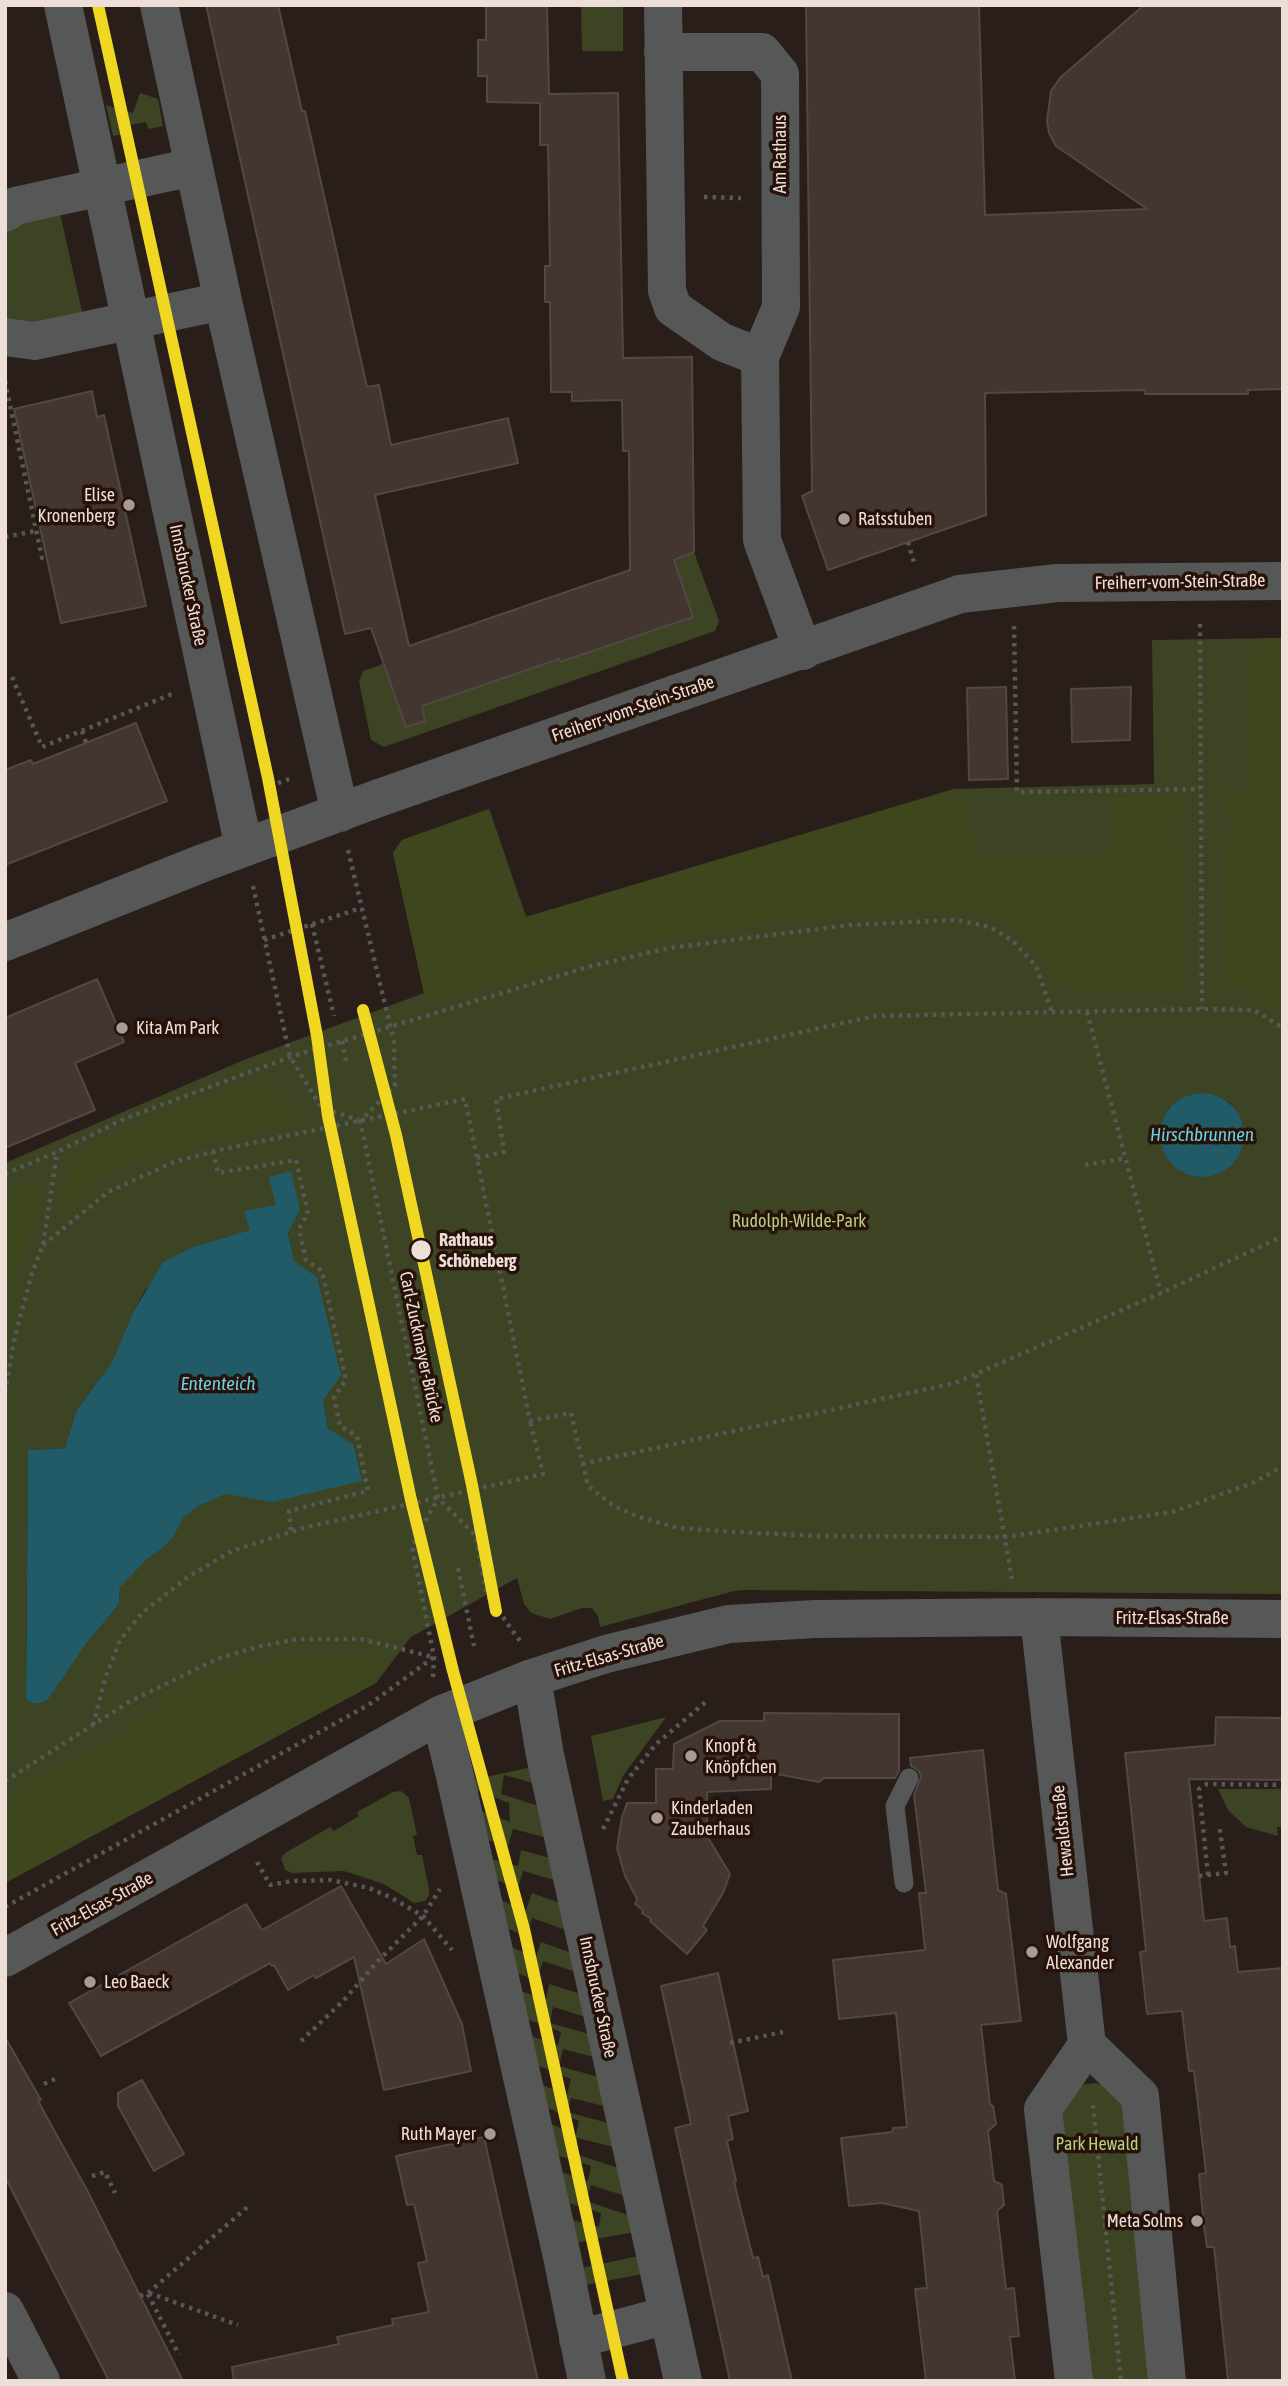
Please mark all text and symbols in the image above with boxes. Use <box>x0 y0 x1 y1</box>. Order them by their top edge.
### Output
street label: Am Rathaus <box>769 115 791 193</box>
place label: Elise Kronenberg <box>38 484 115 526</box>
marker: Elise Kronenberg <box>121 497 137 513</box>
place label: Ratsstuben <box>858 508 933 530</box>
marker: Ratsstuben <box>836 511 852 527</box>
street label: Innsbrucker Straße <box>165 522 211 648</box>
street label: Freiherr-vom-Stein-Straße <box>1095 570 1265 594</box>
street label: Freiherr-vom-Stein-Straße <box>549 671 717 747</box>
place label: Kita Am Park <box>136 1017 219 1039</box>
marker: Kita Am Park <box>114 1020 130 1036</box>
water label: Hirschbrunnen <box>1150 1124 1254 1146</box>
park label: Rudolph-Wilde-Park <box>732 1210 866 1232</box>
place label: Rathaus Schöneberg <box>439 1229 517 1272</box>
marker: Rathaus Schöneberg <box>409 1238 433 1262</box>
street label: Carl-Zuckmayer-Brücke <box>394 1269 448 1425</box>
water label: Ententeich <box>181 1373 255 1395</box>
street label: Fritz-Elsas-Straße <box>1115 1607 1229 1629</box>
street label: Fritz-Elsas-Straße <box>552 1630 666 1682</box>
place label: Knopf & Knöpfchen <box>705 1735 777 1778</box>
marker: Knopf & Knöpfchen <box>683 1748 699 1764</box>
street label: Hewaldstraße <box>1047 1784 1079 1878</box>
place label: Kinderladen Zauberhaus <box>671 1797 753 1840</box>
marker: Kinderladen Zauberhaus <box>649 1810 665 1826</box>
street label: Fritz-Elsas-Straße <box>47 1867 157 1941</box>
place label: Wolfgang Alexander <box>1046 1931 1114 1974</box>
street label: Innsbrucker Straße <box>575 1934 621 2060</box>
marker: Wolfgang Alexander <box>1024 1944 1040 1960</box>
place label: Leo Baeck <box>104 1971 170 1993</box>
marker: Leo Baeck <box>82 1974 98 1990</box>
place label: Ruth Mayer <box>401 2123 476 2145</box>
marker: Ruth Mayer <box>482 2126 498 2142</box>
park label: Park Hewald <box>1055 2133 1139 2155</box>
place label: Meta Solms <box>1107 2210 1183 2232</box>
marker: Meta Solms <box>1189 2213 1205 2229</box>

